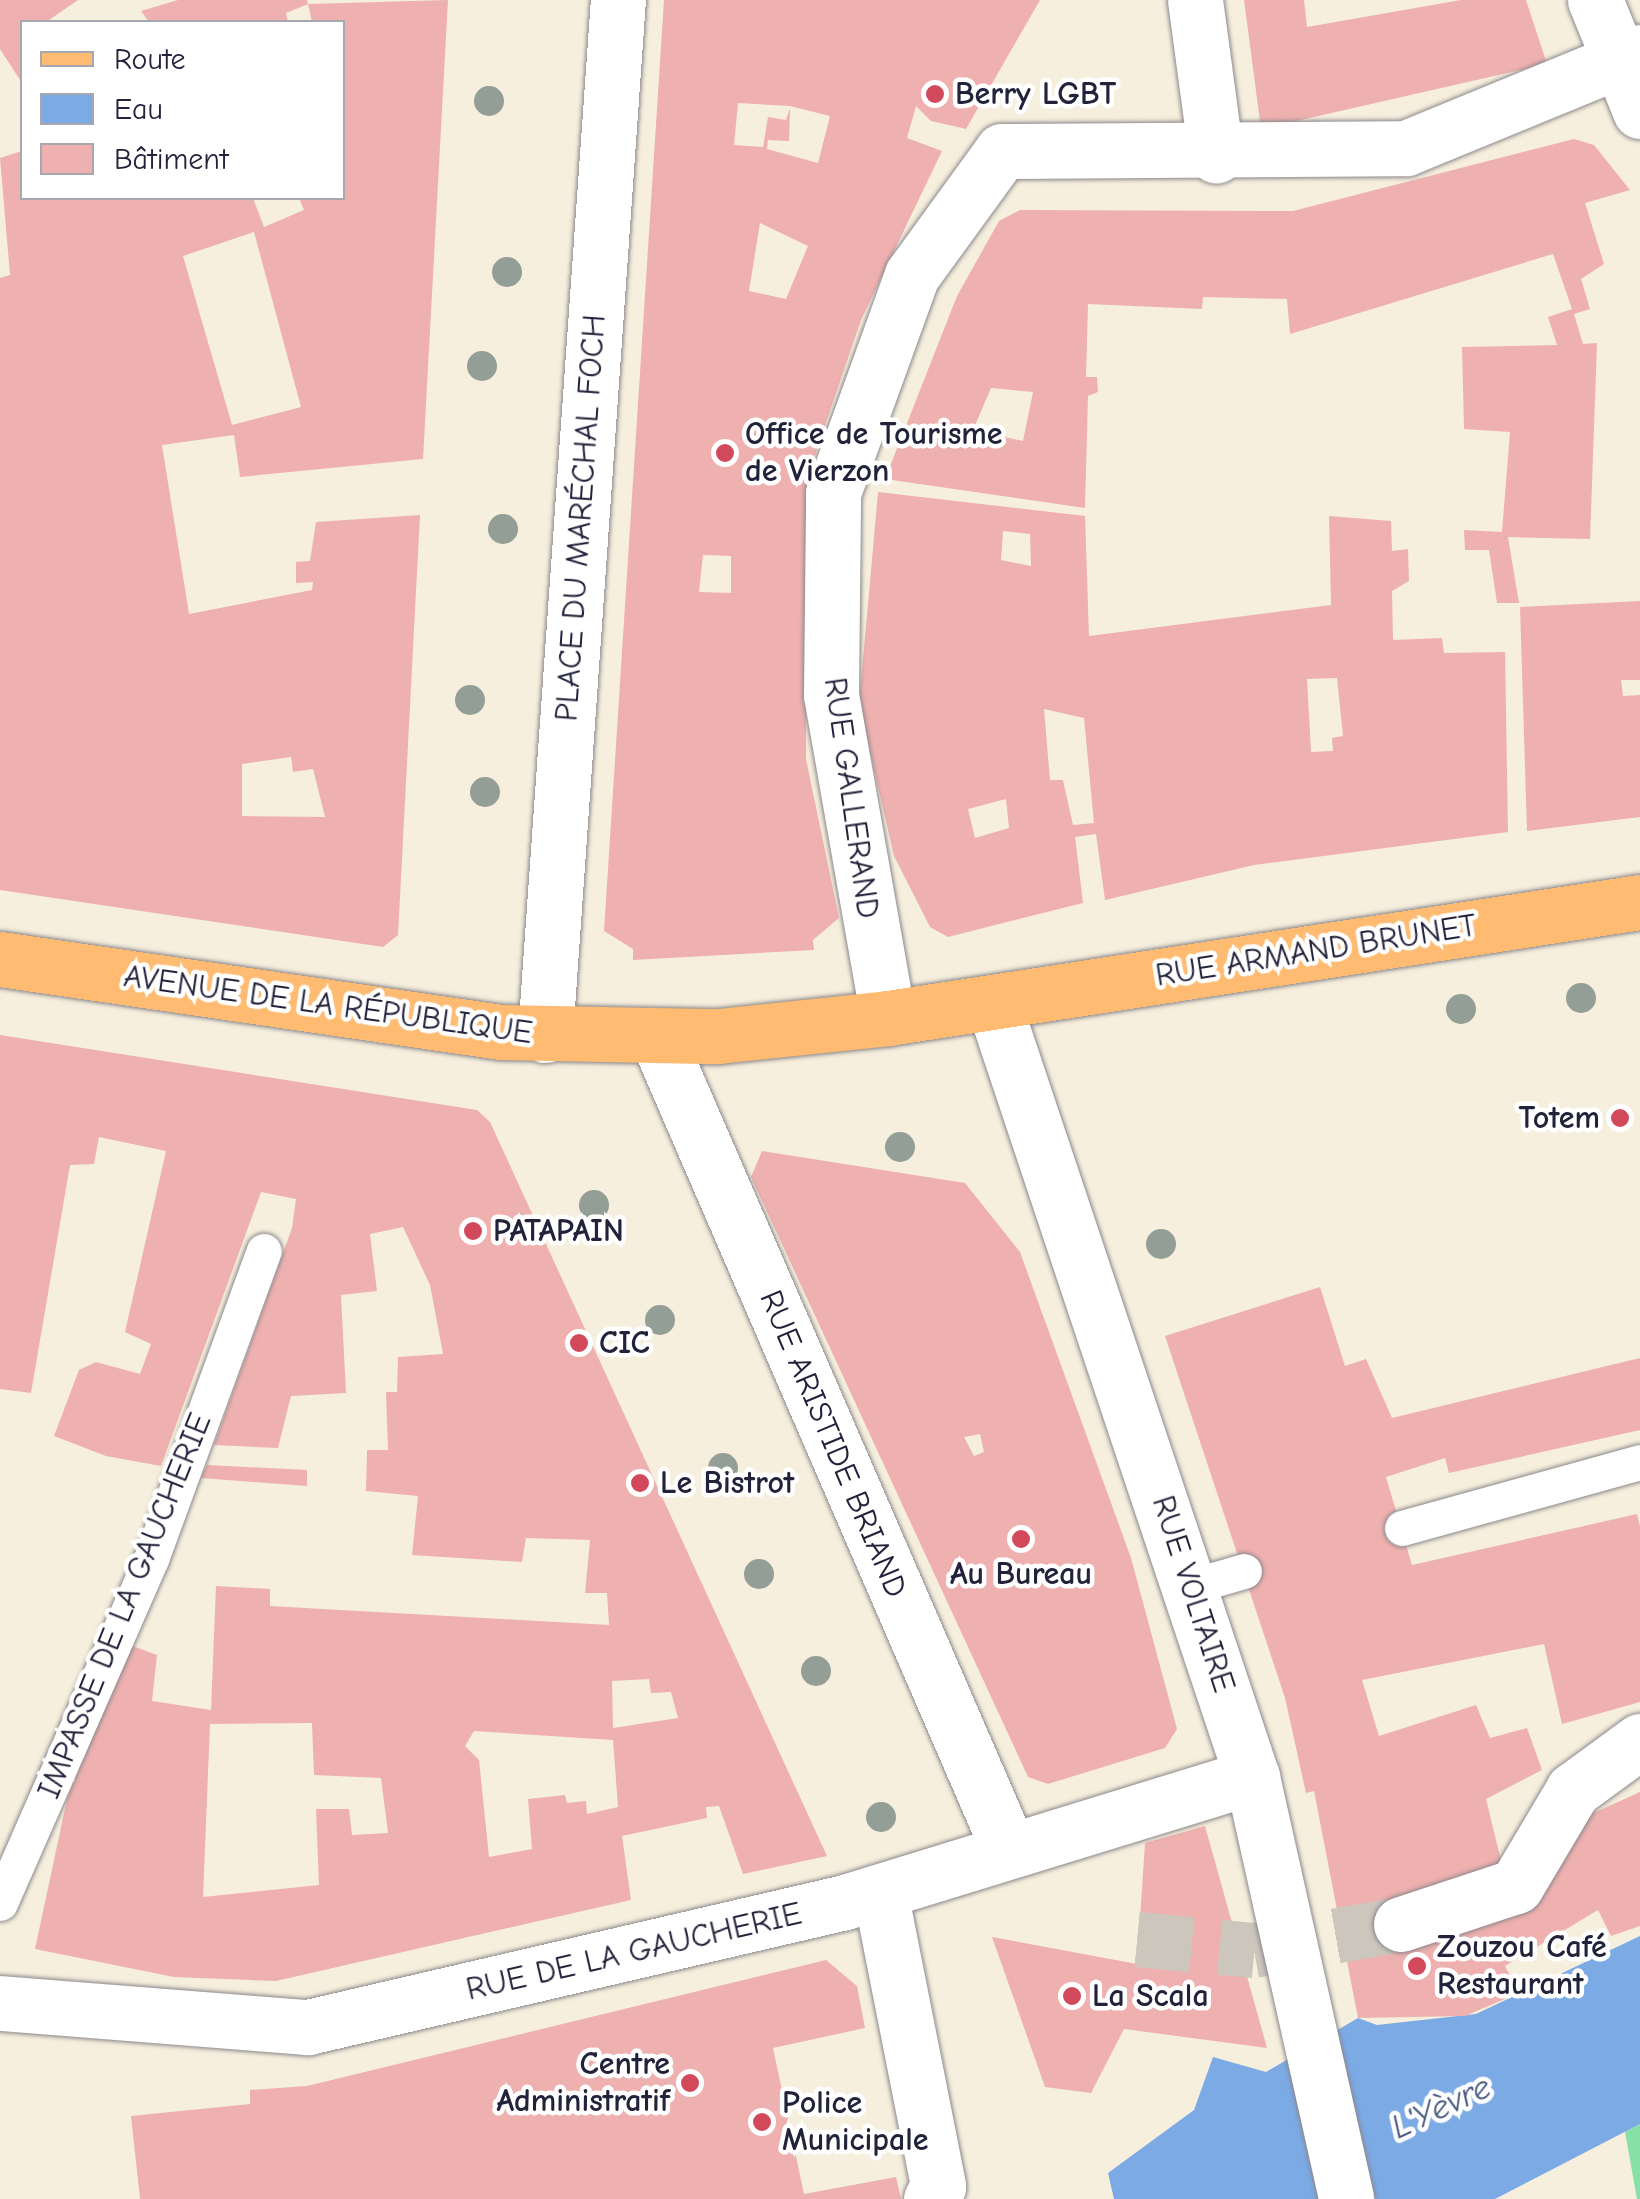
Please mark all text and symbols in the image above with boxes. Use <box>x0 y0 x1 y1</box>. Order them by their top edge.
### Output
legend <box>20 20 345 200</box>
text: Route <box>114 42 185 77</box>
place label: Berry LGBT <box>955 75 1116 113</box>
marker: Berry LGBT <box>924 83 946 105</box>
text: Eau <box>114 92 163 127</box>
text: Bâtiment <box>114 142 228 177</box>
street label: PLACE DU MARÉCHAL FOCH <box>548 313 614 723</box>
place label: Office de Tourisme de Vierzon <box>745 416 1002 491</box>
marker: Office de Tourisme de Vierzon <box>714 442 736 464</box>
street label: RUE GALLERAND <box>815 675 887 921</box>
street label: RUE ARMAND BRUNET <box>1153 907 1479 995</box>
street label: AVENUE DE LA RÉPUBLIQUE <box>121 957 535 1053</box>
place label: Totem <box>1518 1099 1600 1137</box>
marker: Totem <box>1609 1107 1631 1129</box>
place label: PATAPAIN <box>493 1212 624 1250</box>
marker: PATAPAIN <box>462 1220 484 1242</box>
street label: RUE ARISTIDE BRIAND <box>751 1285 915 1603</box>
place label: CIC <box>599 1324 650 1362</box>
marker: CIC <box>568 1332 590 1354</box>
street label: IMPASSE DE LA GAUCHERIE <box>30 1408 220 1804</box>
place label: Le Bistrot <box>660 1464 794 1502</box>
marker: Le Bistrot <box>629 1472 651 1494</box>
street label: RUE VOLTAIRE <box>1143 1491 1243 1697</box>
marker: Au Bureau <box>1010 1528 1032 1550</box>
place label: Au Bureau <box>950 1555 1092 1593</box>
street label: RUE DE LA GAUCHERIE <box>462 1895 806 2009</box>
place label: Zouzou Café Restaurant <box>1437 1929 1607 2004</box>
marker: Zouzou Café Restaurant <box>1406 1955 1428 1977</box>
place label: La Scala <box>1092 1977 1209 2015</box>
marker: La Scala <box>1061 1985 1083 2007</box>
place label: Centre Administratif <box>496 2046 670 2121</box>
water label: L'Yèvre <box>1384 2066 1498 2148</box>
marker: Centre Administratif <box>679 2072 701 2094</box>
place label: Police Municipale <box>782 2085 929 2160</box>
marker: Police Municipale <box>751 2111 773 2133</box>

